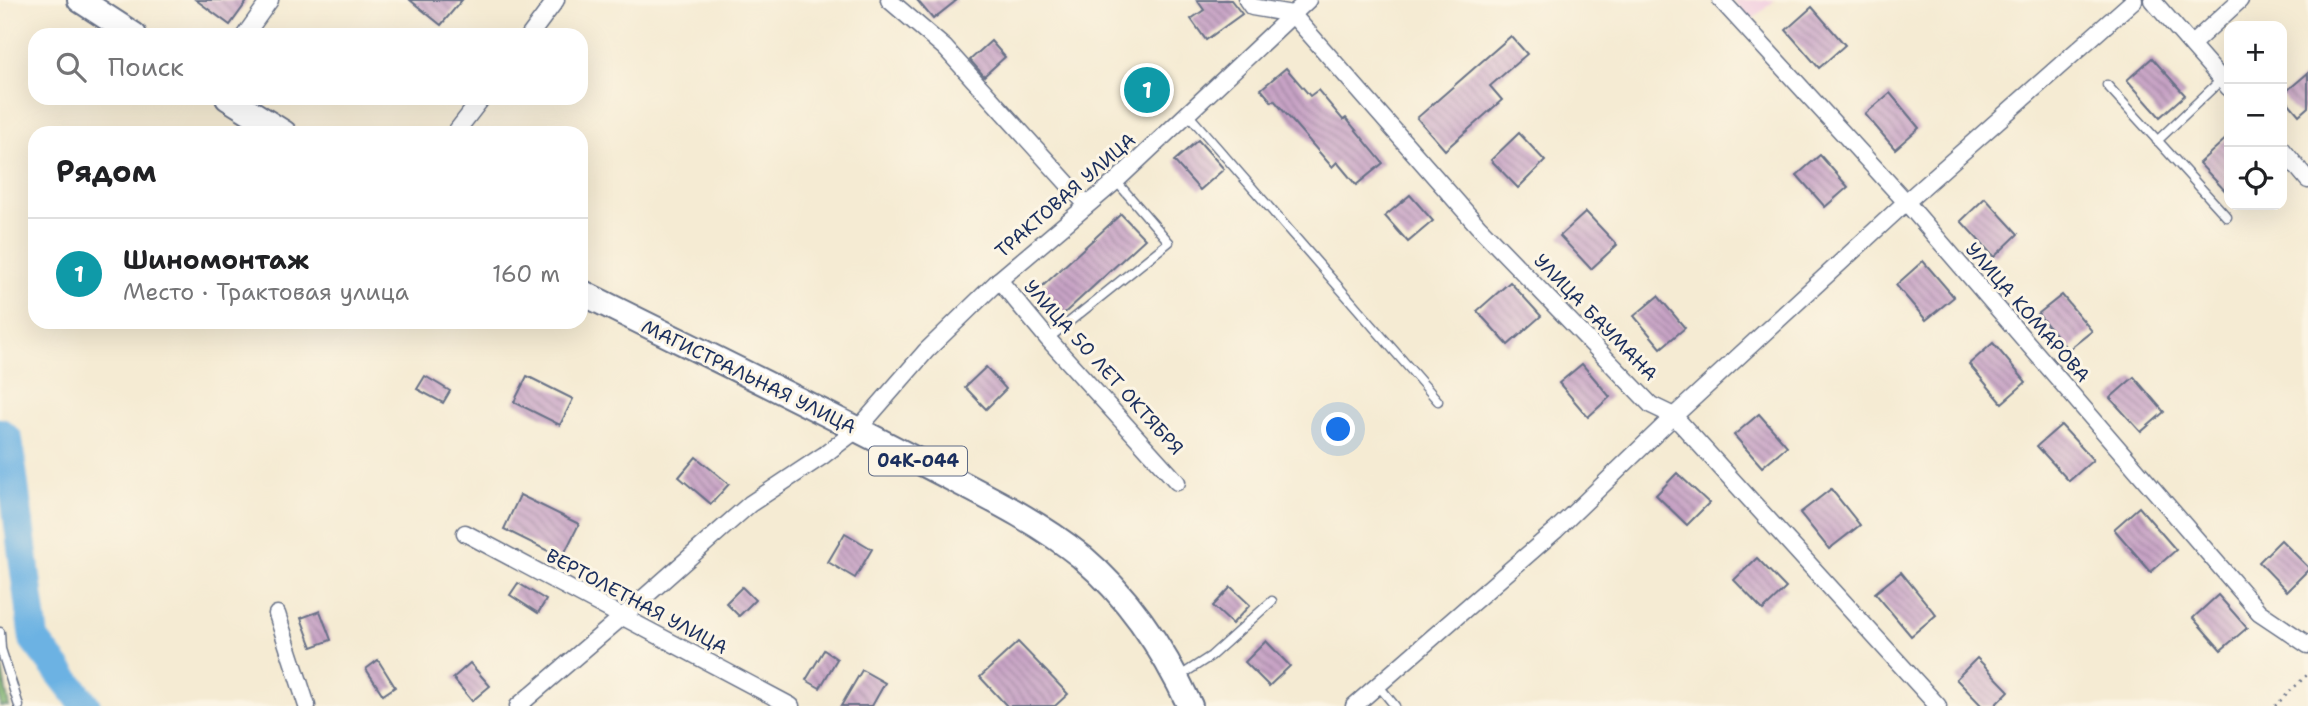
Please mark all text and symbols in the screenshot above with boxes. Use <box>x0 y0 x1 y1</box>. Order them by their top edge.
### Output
map controls <box>2224 21 2287 210</box>
button: + <box>2224 21 2287 84</box>
search box <box>28 28 588 105</box>
icon: search <box>52 48 90 86</box>
text: Поиск <box>108 49 184 84</box>
pin: 1 <box>1124 64 1170 116</box>
button: − <box>2224 84 2287 147</box>
street label: ТРАКТОВАЯ УЛИЦА <box>990 127 1141 263</box>
button: locate <box>2224 147 2287 210</box>
text: Рядом <box>56 151 156 192</box>
street label: УЛИЦА КОМАРОВА <box>1960 237 2096 388</box>
text: Шиномонтаж <box>123 242 309 277</box>
street label: УЛИЦА БАУМАНА <box>1528 248 1663 387</box>
text: 1 <box>74 259 84 289</box>
text: 160 m <box>492 259 560 289</box>
street label: УЛИЦА 50 ЛЕТ ОКТЯБРЯ <box>1018 274 1189 460</box>
text: Место · Трактовая улица <box>123 277 409 307</box>
street label: МАГИСТРАЛЬНАЯ УЛИЦА <box>637 314 860 439</box>
your location <box>1321 412 1355 446</box>
road number: 04К-044 <box>869 447 967 476</box>
street label: ВЕРТОЛЕТНАЯ УЛИЦА <box>542 543 732 660</box>

